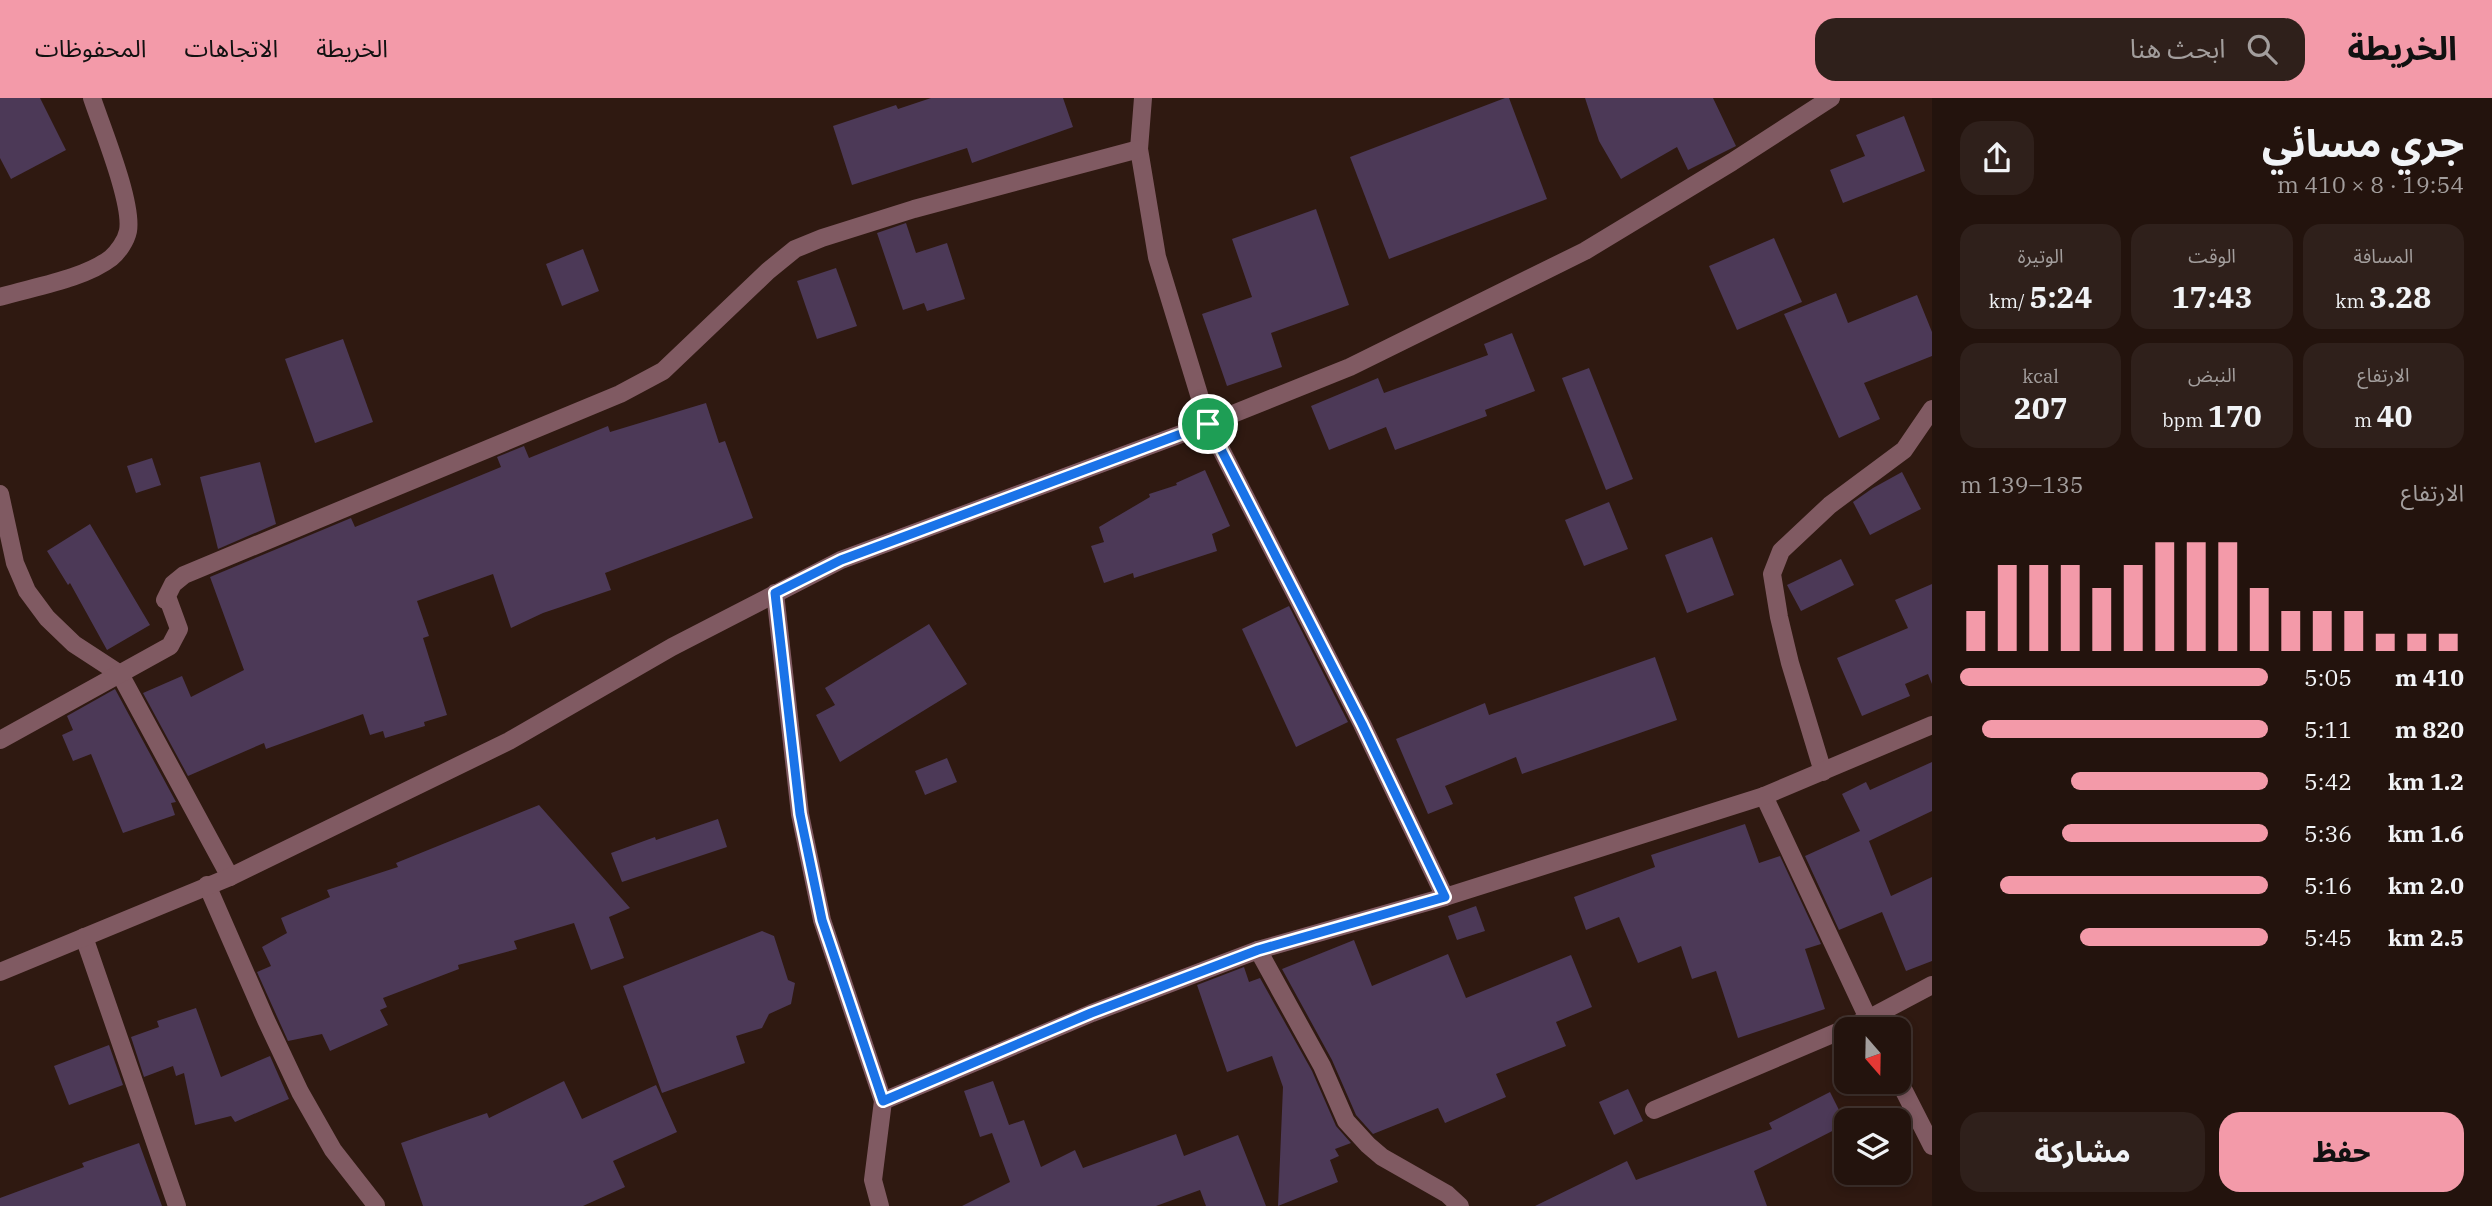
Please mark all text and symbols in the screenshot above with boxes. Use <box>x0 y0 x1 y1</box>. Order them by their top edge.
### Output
search box <box>1815 18 2305 81</box>
text: الخريطة <box>2347 26 2457 69</box>
icon: search <box>2243 30 2281 68</box>
text: ابحث هنا <box>2130 31 2225 65</box>
text: المحفوظات <box>35 32 146 64</box>
text: الاتجاهات <box>184 32 278 64</box>
text: الخريطة <box>316 32 388 64</box>
text: جري مسائي <box>2262 118 2464 167</box>
button: share <box>1960 121 2034 195</box>
text: 19:54 · 8 × 410 m <box>2277 169 2464 199</box>
text: الوتيرة <box>2018 244 2064 268</box>
text: الوقت <box>2188 244 2236 268</box>
text: المسافة <box>2353 244 2413 268</box>
text: 5:24 <box>2029 277 2093 316</box>
text: 17:43 <box>2171 277 2253 316</box>
text: 3.28 <box>2369 277 2431 316</box>
text: /km <box>1989 289 2029 313</box>
text: km <box>2335 289 2369 313</box>
text: النبض <box>2188 363 2236 387</box>
text: الارتفاع <box>2357 363 2409 387</box>
text: kcal <box>2022 364 2059 388</box>
text: 207 <box>2014 388 2068 427</box>
pin <box>1178 394 1238 454</box>
text: 170 <box>2208 396 2262 435</box>
text: 40 <box>2377 396 2413 435</box>
icon: arrive <box>1189 405 1227 443</box>
text: bpm <box>2162 408 2208 432</box>
text: m <box>2354 408 2377 432</box>
text: 135–139 m <box>1960 469 2084 499</box>
text: الارتفاع <box>2401 477 2464 507</box>
text: 5:05 <box>2304 662 2352 692</box>
text: 410 m <box>2395 662 2464 692</box>
text: 5:11 <box>2304 714 2352 744</box>
text: 820 m <box>2395 714 2464 744</box>
text: 5:42 <box>2304 766 2352 796</box>
text: 1.2 km <box>2388 766 2464 796</box>
text: 5:36 <box>2304 818 2352 848</box>
text: 1.6 km <box>2388 818 2464 848</box>
text: 5:16 <box>2304 870 2352 900</box>
text: 2.0 km <box>2388 870 2464 900</box>
text: 5:45 <box>2304 922 2352 952</box>
text: 2.5 km <box>2388 922 2464 952</box>
north arrow <box>1834 1017 1911 1094</box>
map controls <box>1834 1017 1911 1185</box>
button: layers <box>1834 1108 1911 1185</box>
button: مشاركة <box>1960 1112 2205 1192</box>
button: حفظ <box>2219 1112 2464 1192</box>

